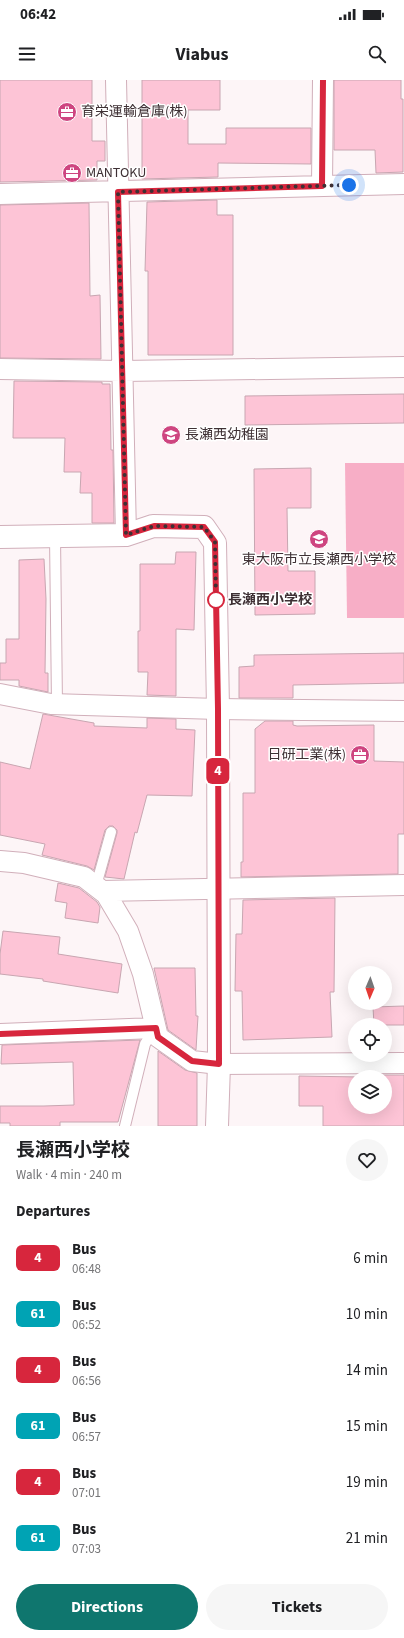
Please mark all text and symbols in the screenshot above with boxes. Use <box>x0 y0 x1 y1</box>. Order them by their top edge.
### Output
text: 06:42 <box>20 4 56 25</box>
text: Viabus <box>176 42 228 67</box>
icon: menu <box>16 43 38 65</box>
icon: search <box>366 43 388 65</box>
office icon: 育栄運輸倉庫(株) <box>56 101 78 123</box>
place label: 育栄運輸倉庫(株) <box>81 102 187 122</box>
office icon: MANTOKU <box>61 162 83 184</box>
place label: MANTOKU <box>86 163 146 183</box>
your location <box>339 175 359 195</box>
school or university icon: 長瀬西幼稚園 <box>160 424 182 446</box>
place label: 長瀬西幼稚園 <box>185 425 269 445</box>
school or university icon: 東大阪市立長瀬西小学校 <box>308 528 330 550</box>
place label: 東大阪市立長瀬西小学校 <box>242 550 396 570</box>
place label: 長瀬西小学校 <box>228 590 312 610</box>
marker: 長瀬西小学校 <box>207 591 225 609</box>
office icon: 日研工業(株) <box>349 744 371 766</box>
place label: 日研工業(株) <box>268 745 346 765</box>
line badge: 4 <box>205 758 231 784</box>
text: 4 <box>214 761 222 781</box>
north arrow <box>348 966 392 1010</box>
map controls <box>348 966 392 1114</box>
button: locate <box>348 1018 392 1062</box>
button: layers <box>348 1070 392 1114</box>
text: 長瀬西小学校 <box>16 1137 130 1164</box>
button: heart <box>346 1139 388 1181</box>
text: Walk · 4 min · 240 m <box>16 1166 122 1184</box>
text: Departures <box>16 1201 90 1222</box>
text: Bus <box>72 1239 96 1260</box>
text: 4 <box>34 1248 42 1268</box>
text: 6 min <box>353 1248 388 1269</box>
text: 06:48 <box>72 1260 101 1278</box>
text: Bus <box>72 1295 96 1316</box>
text: 61 <box>31 1304 45 1324</box>
text: 10 min <box>346 1304 388 1325</box>
text: 06:52 <box>72 1316 101 1334</box>
text: Bus <box>72 1351 96 1372</box>
text: 4 <box>34 1360 42 1380</box>
text: 14 min <box>346 1360 388 1381</box>
text: 06:56 <box>72 1372 101 1390</box>
text: Bus <box>72 1407 96 1428</box>
text: 61 <box>31 1416 45 1436</box>
text: 15 min <box>346 1416 388 1437</box>
text: 06:57 <box>72 1428 101 1446</box>
text: Bus <box>72 1463 96 1484</box>
text: 4 <box>34 1472 42 1492</box>
text: 19 min <box>346 1472 388 1493</box>
text: 07:01 <box>72 1484 101 1502</box>
text: Bus <box>72 1519 96 1540</box>
text: 61 <box>31 1528 45 1548</box>
text: 21 min <box>346 1528 388 1549</box>
text: 07:03 <box>72 1540 101 1558</box>
button: Directions <box>16 1584 198 1630</box>
button: Tickets <box>206 1584 388 1630</box>

